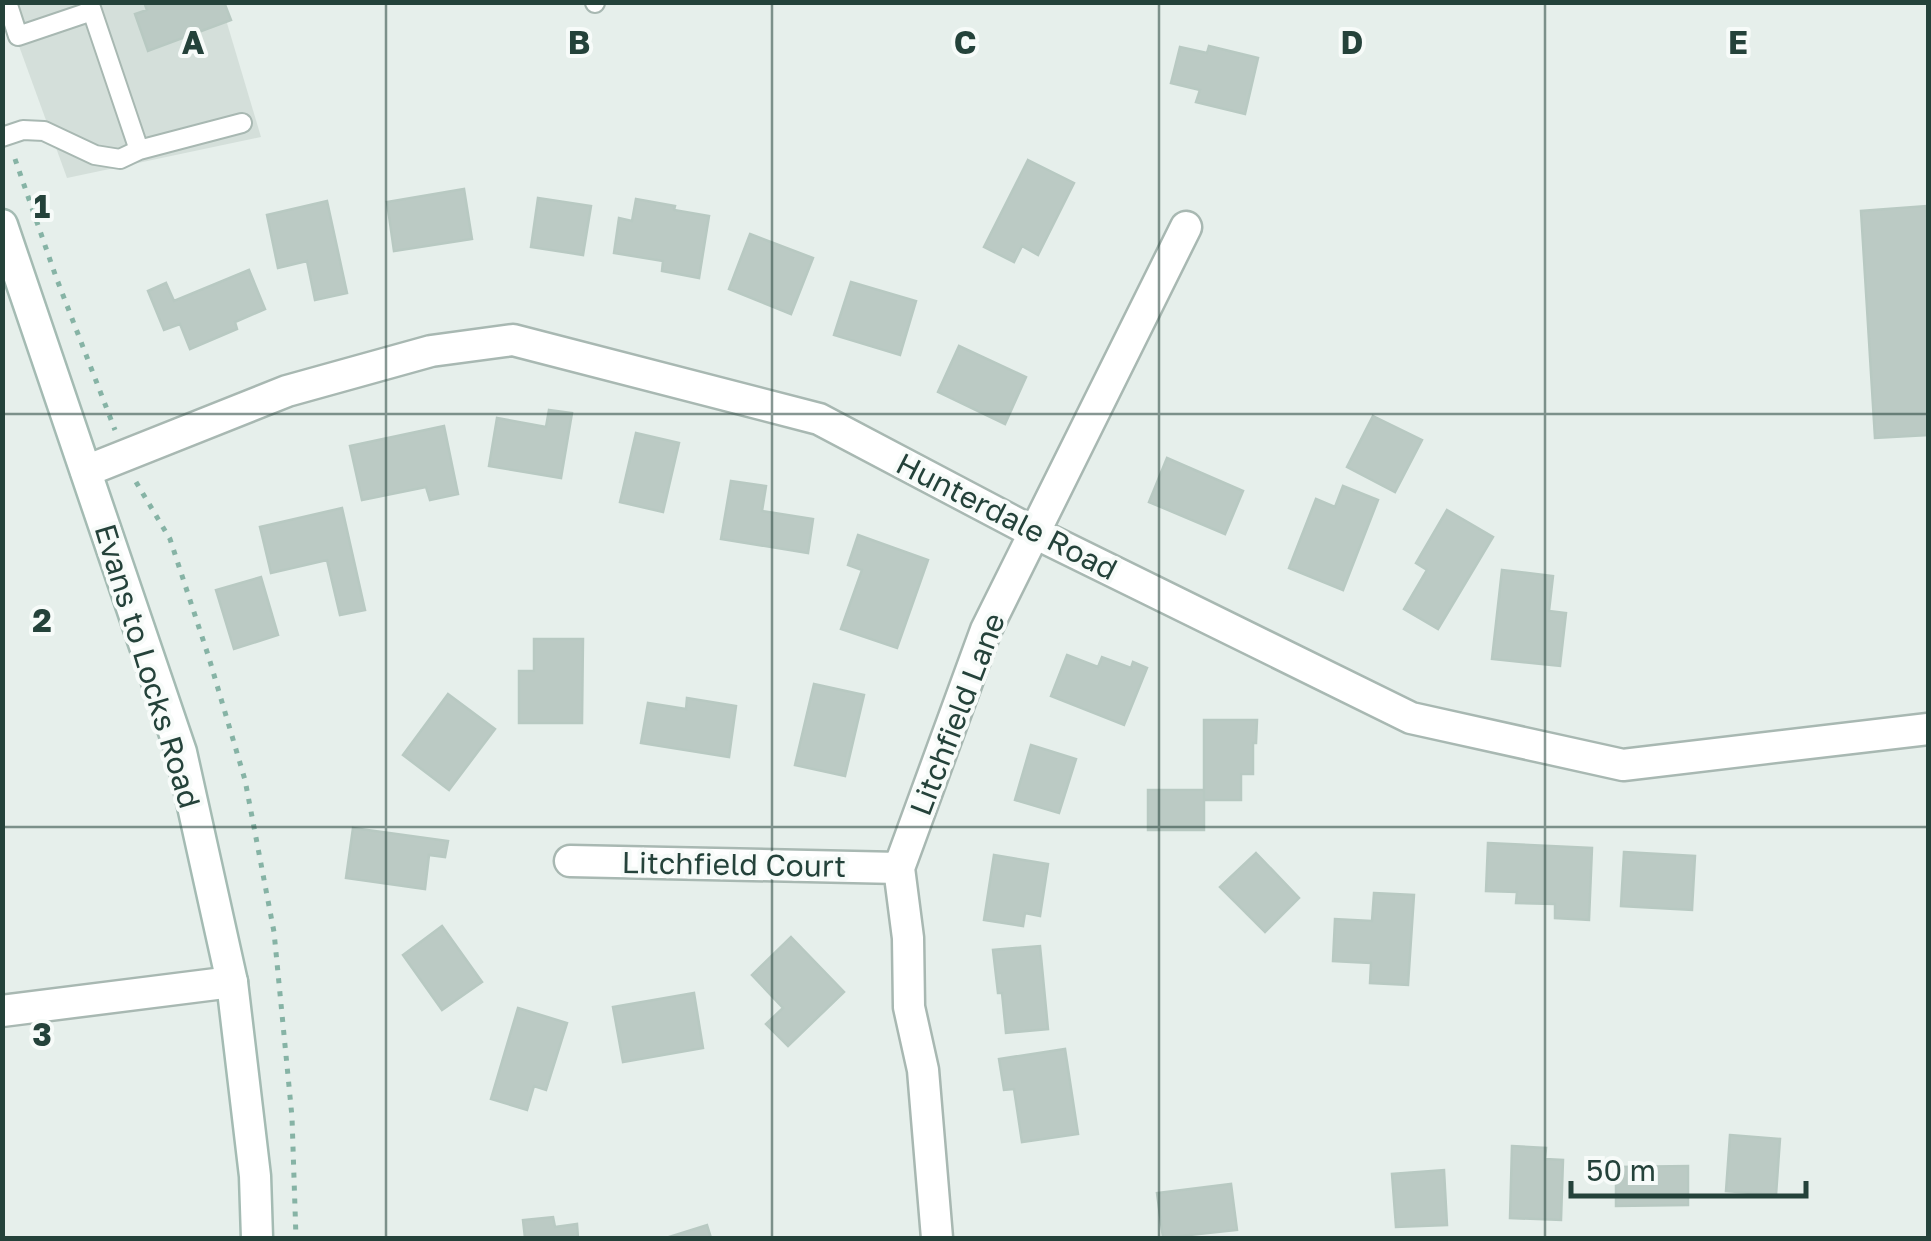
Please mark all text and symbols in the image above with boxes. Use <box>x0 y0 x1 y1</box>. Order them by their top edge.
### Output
text: A <box>182 23 205 61</box>
text: B <box>568 23 590 61</box>
text: C <box>954 23 976 61</box>
text: D <box>1341 23 1363 61</box>
text: E <box>1728 23 1748 61</box>
text: 1 <box>34 187 50 225</box>
street label: Hunterdale Road <box>891 445 1123 587</box>
street label: Evans to Locks Road <box>88 520 208 812</box>
text: 2 <box>32 601 52 639</box>
street label: Litchfield Lane <box>902 608 1012 820</box>
street label: Litchfield Court <box>621 844 847 884</box>
text: 3 <box>32 1015 52 1053</box>
scale bar <box>1571 1136 1806 1198</box>
text: 50 m <box>1586 1152 1656 1188</box>

